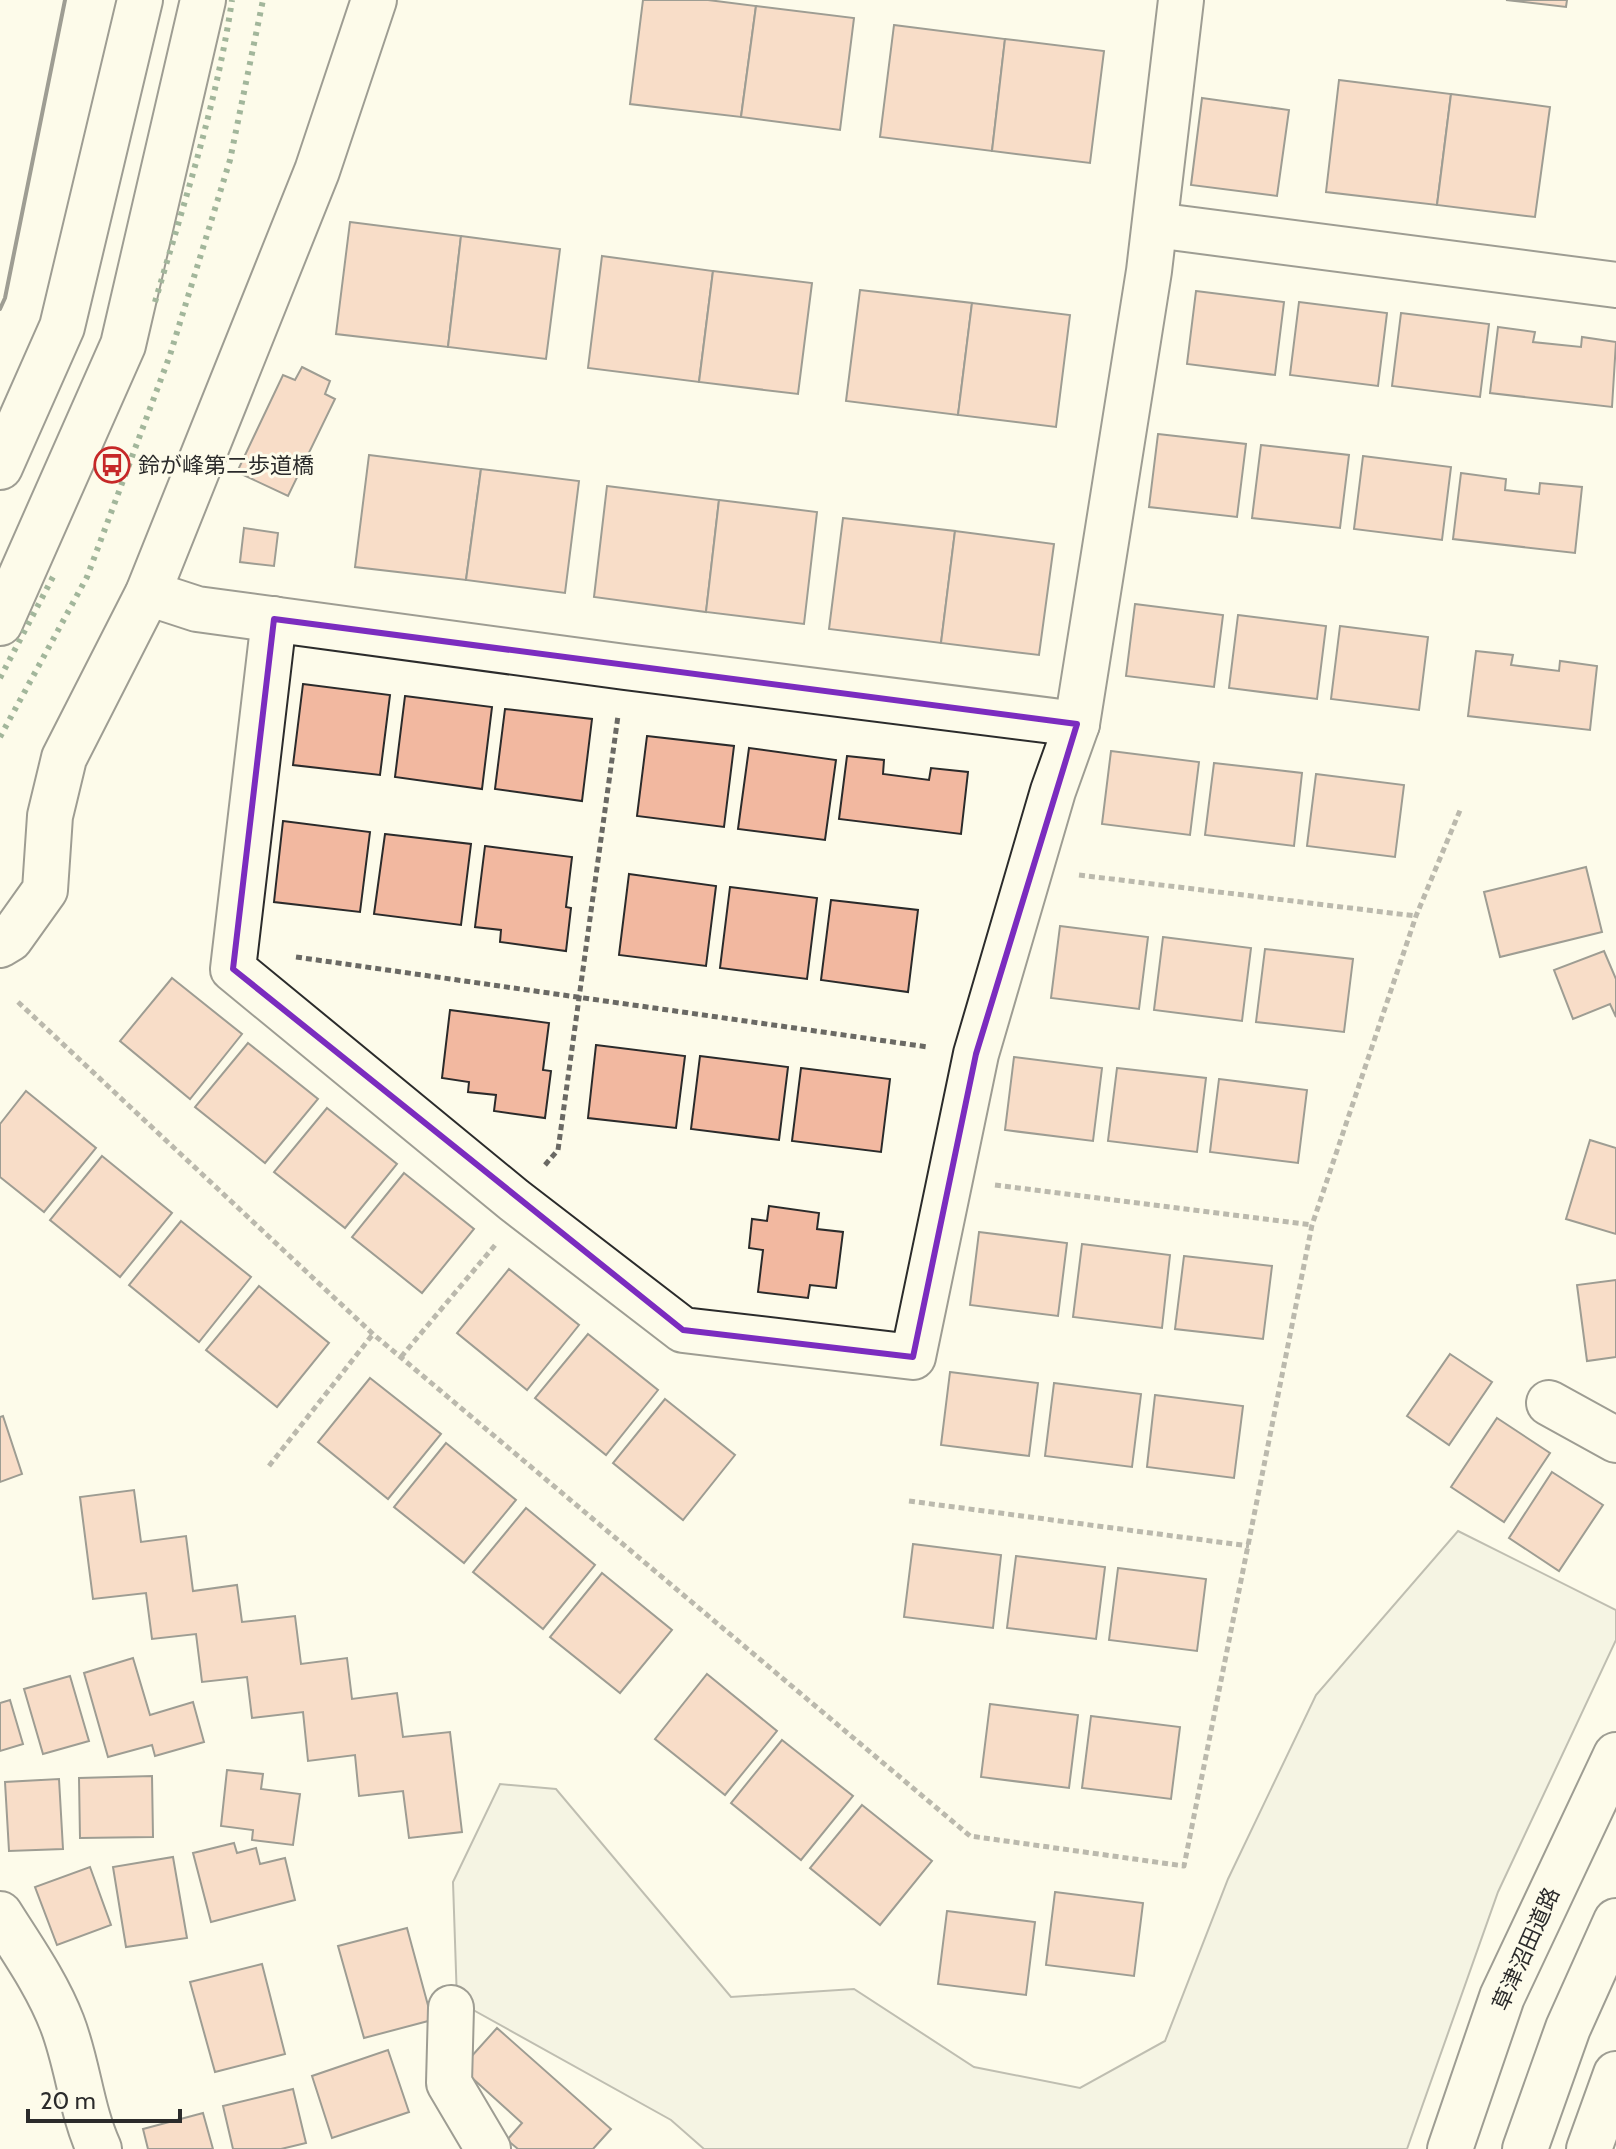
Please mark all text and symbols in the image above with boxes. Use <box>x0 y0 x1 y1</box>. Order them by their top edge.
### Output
bus stop icon: 鈴が峰第二歩道橋 <box>93 446 131 484</box>
place label: 鈴が峰第二歩道橋 <box>138 452 314 479</box>
street label: 草津沼田道路 <box>1487 1883 1565 2015</box>
scale bar <box>28 2073 180 2123</box>
text: 20 m <box>40 2086 96 2115</box>

